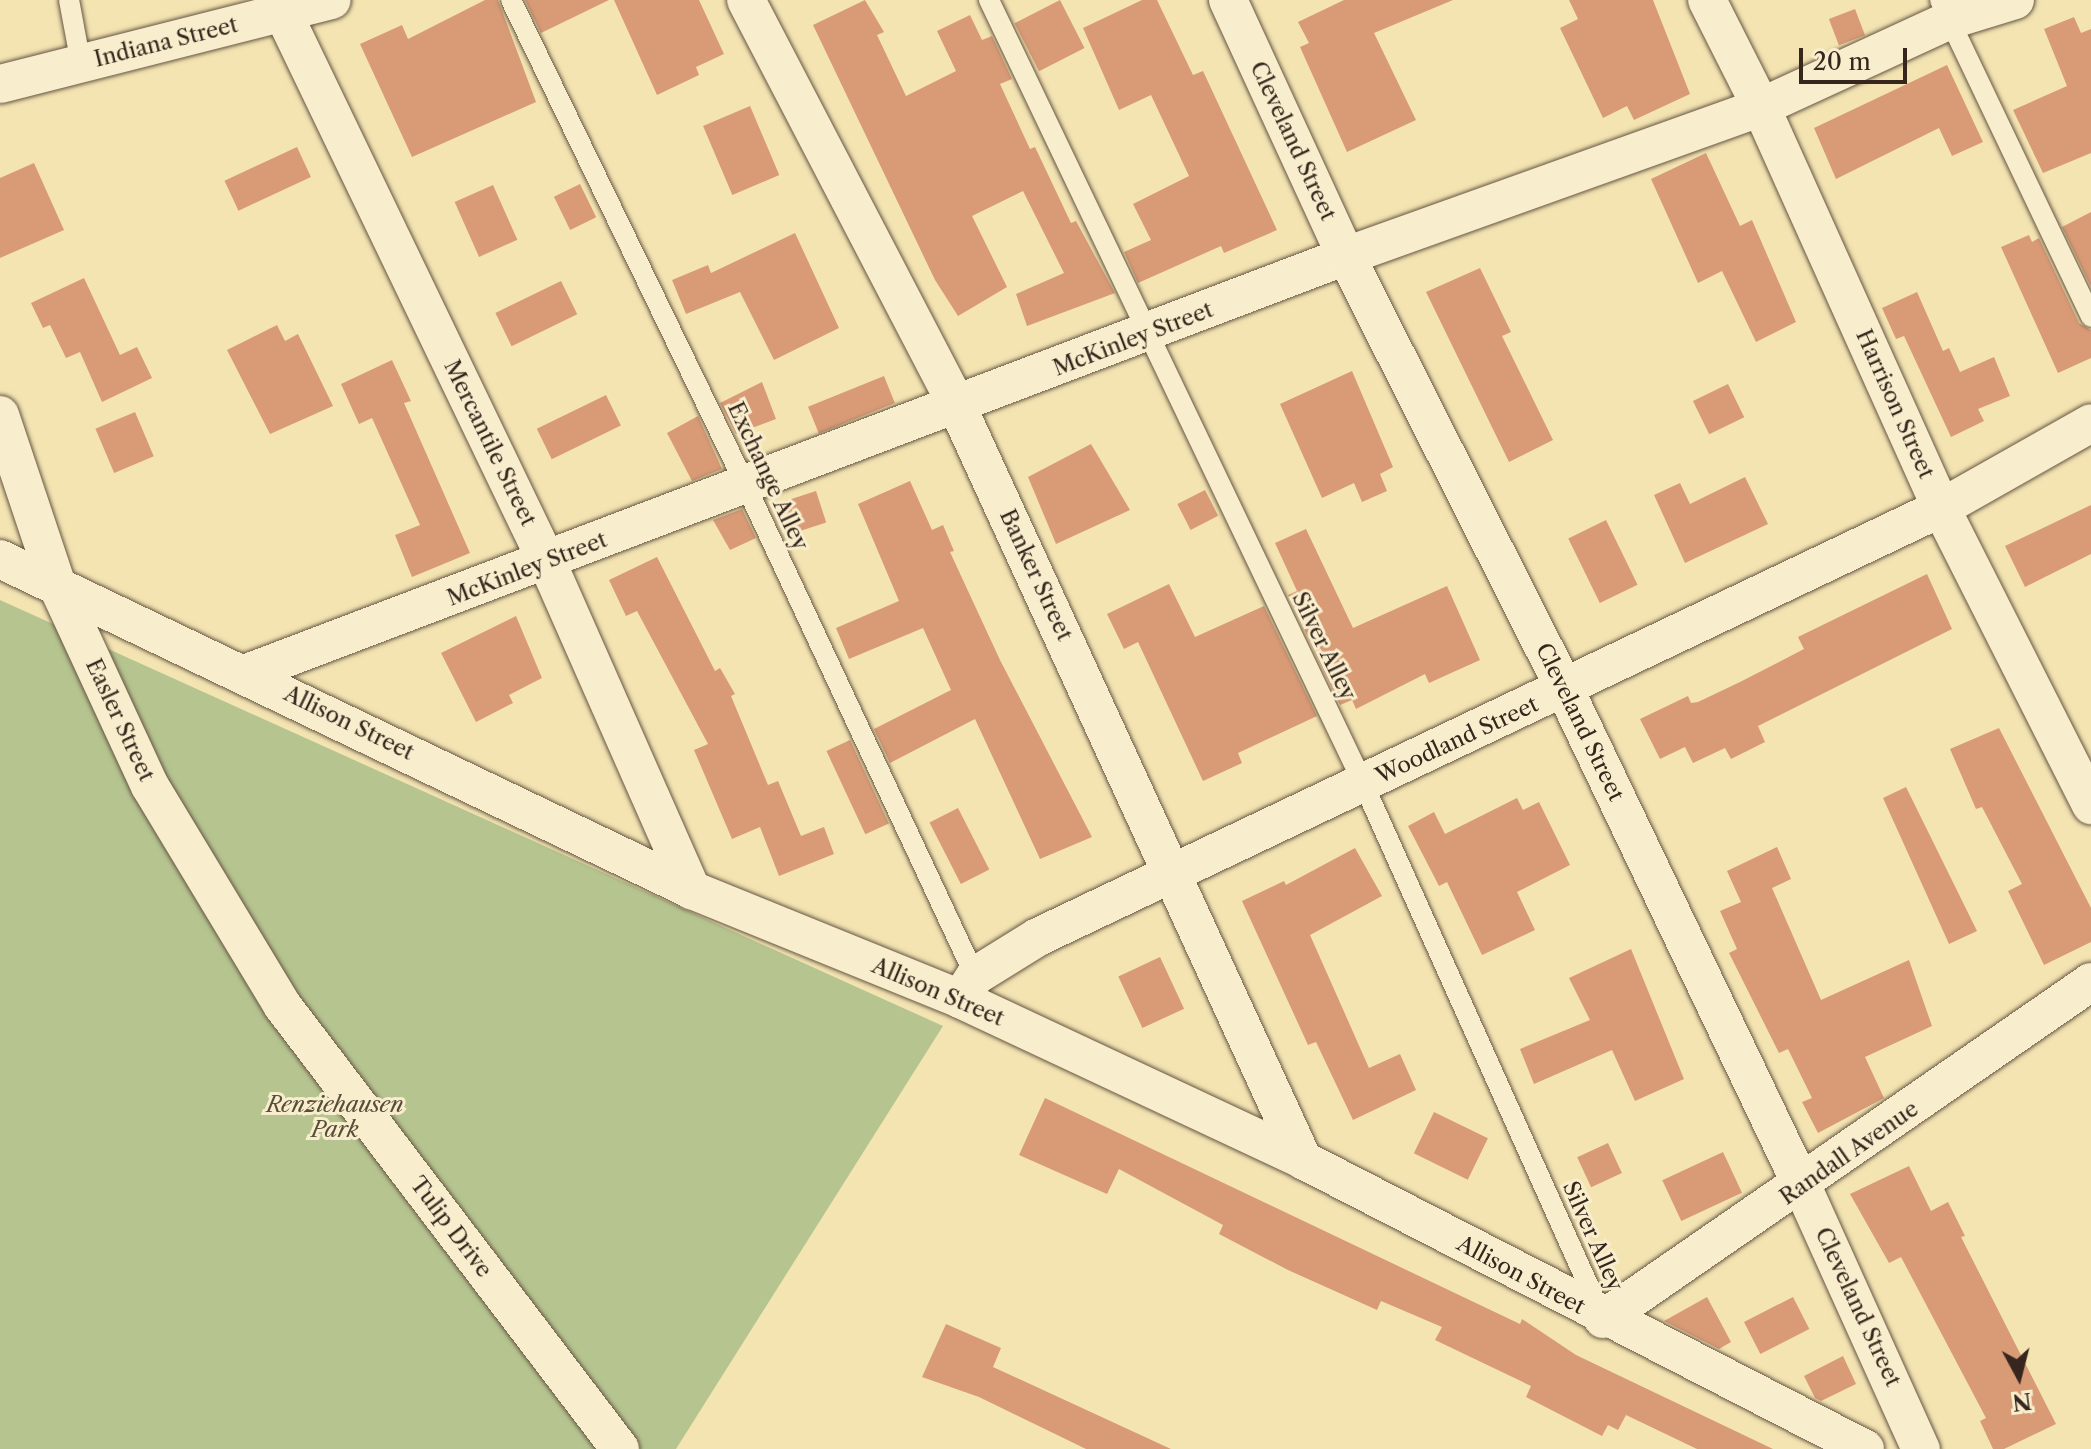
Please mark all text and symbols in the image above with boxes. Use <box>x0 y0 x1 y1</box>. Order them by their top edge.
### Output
street label: Indiana Street <box>91 11 241 73</box>
scale bar <box>1803 32 1911 82</box>
text: 20 m <box>1813 47 1871 76</box>
street label: Cleveland Street <box>1245 57 1341 225</box>
street label: McKinley Street <box>1049 296 1217 382</box>
street label: Harrison Street <box>1850 325 1940 483</box>
street label: Mercantile Street <box>438 356 542 530</box>
street label: Exchange Alley <box>722 397 814 555</box>
street label: Banker Street <box>994 505 1078 645</box>
street label: McKinley Street <box>443 526 611 612</box>
street label: Silver Alley <box>1286 587 1362 705</box>
street label: Cleveland Street <box>1530 639 1630 805</box>
street label: Easler Street <box>80 654 160 786</box>
street label: Allison Street <box>280 680 418 766</box>
street label: Woodland Street <box>1372 691 1542 789</box>
street label: Allison Street <box>868 952 1008 1032</box>
park label: Renziehausen Park <box>266 1091 404 1142</box>
street label: Randall Avenue <box>1774 1095 1924 1211</box>
street label: Tulip Drive <box>405 1172 497 1282</box>
street label: Silver Alley <box>1557 1177 1629 1295</box>
street label: Cleveland Street <box>1810 1223 1906 1391</box>
street label: Allison Street <box>1453 1230 1589 1320</box>
north arrow <box>1979 1337 2059 1417</box>
text: N <box>2011 1387 2033 1416</box>

